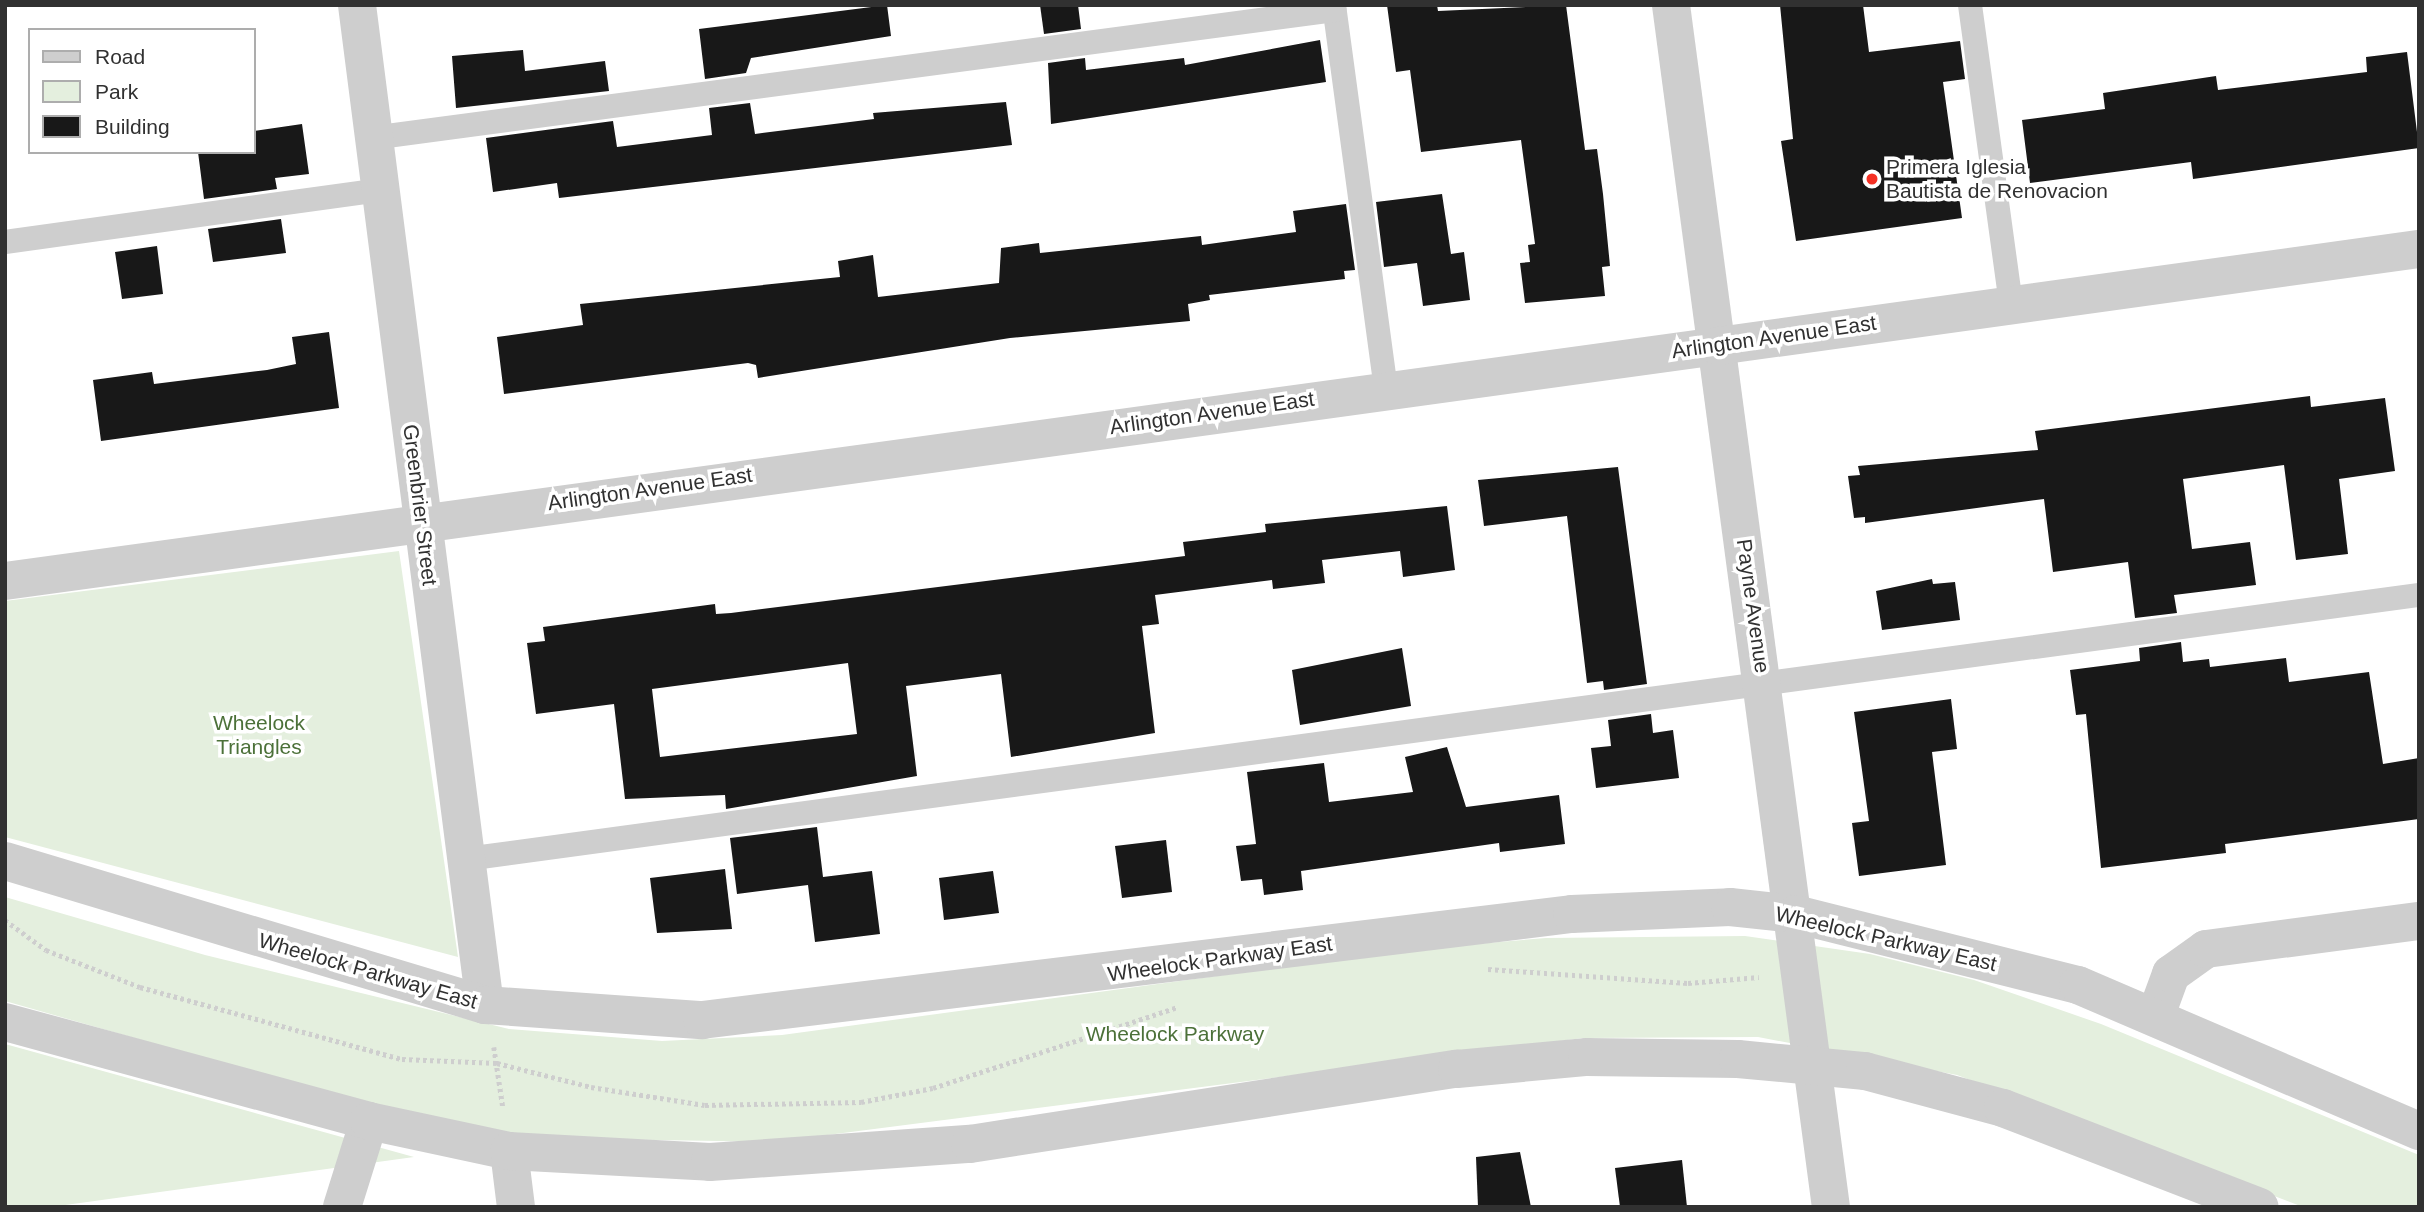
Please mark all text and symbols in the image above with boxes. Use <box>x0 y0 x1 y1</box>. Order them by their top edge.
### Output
legend <box>28 28 256 154</box>
text: Road <box>95 45 145 68</box>
text: Park <box>95 80 138 103</box>
text: Building <box>95 115 170 138</box>
place label: Primera Iglesia Bautista de Renovacion <box>1886 154 2108 204</box>
marker: Primera Iglesia Bautista de Renovacion <box>1864 171 1880 187</box>
street label: Arlington Avenue East <box>1670 310 1878 364</box>
street label: Arlington Avenue East <box>1108 386 1316 440</box>
street label: Greenbrier Street <box>398 423 442 587</box>
street label: Arlington Avenue East <box>546 462 754 516</box>
street label: Payne Avenue <box>1731 537 1775 675</box>
park label: Wheelock Triangles <box>213 710 305 760</box>
street label: Wheelock Parkway East <box>1773 901 1999 977</box>
street label: Wheelock Parkway East <box>256 928 480 1014</box>
street label: Wheelock Parkway East <box>1106 931 1334 987</box>
park label: Wheelock Parkway <box>1086 1021 1264 1047</box>

